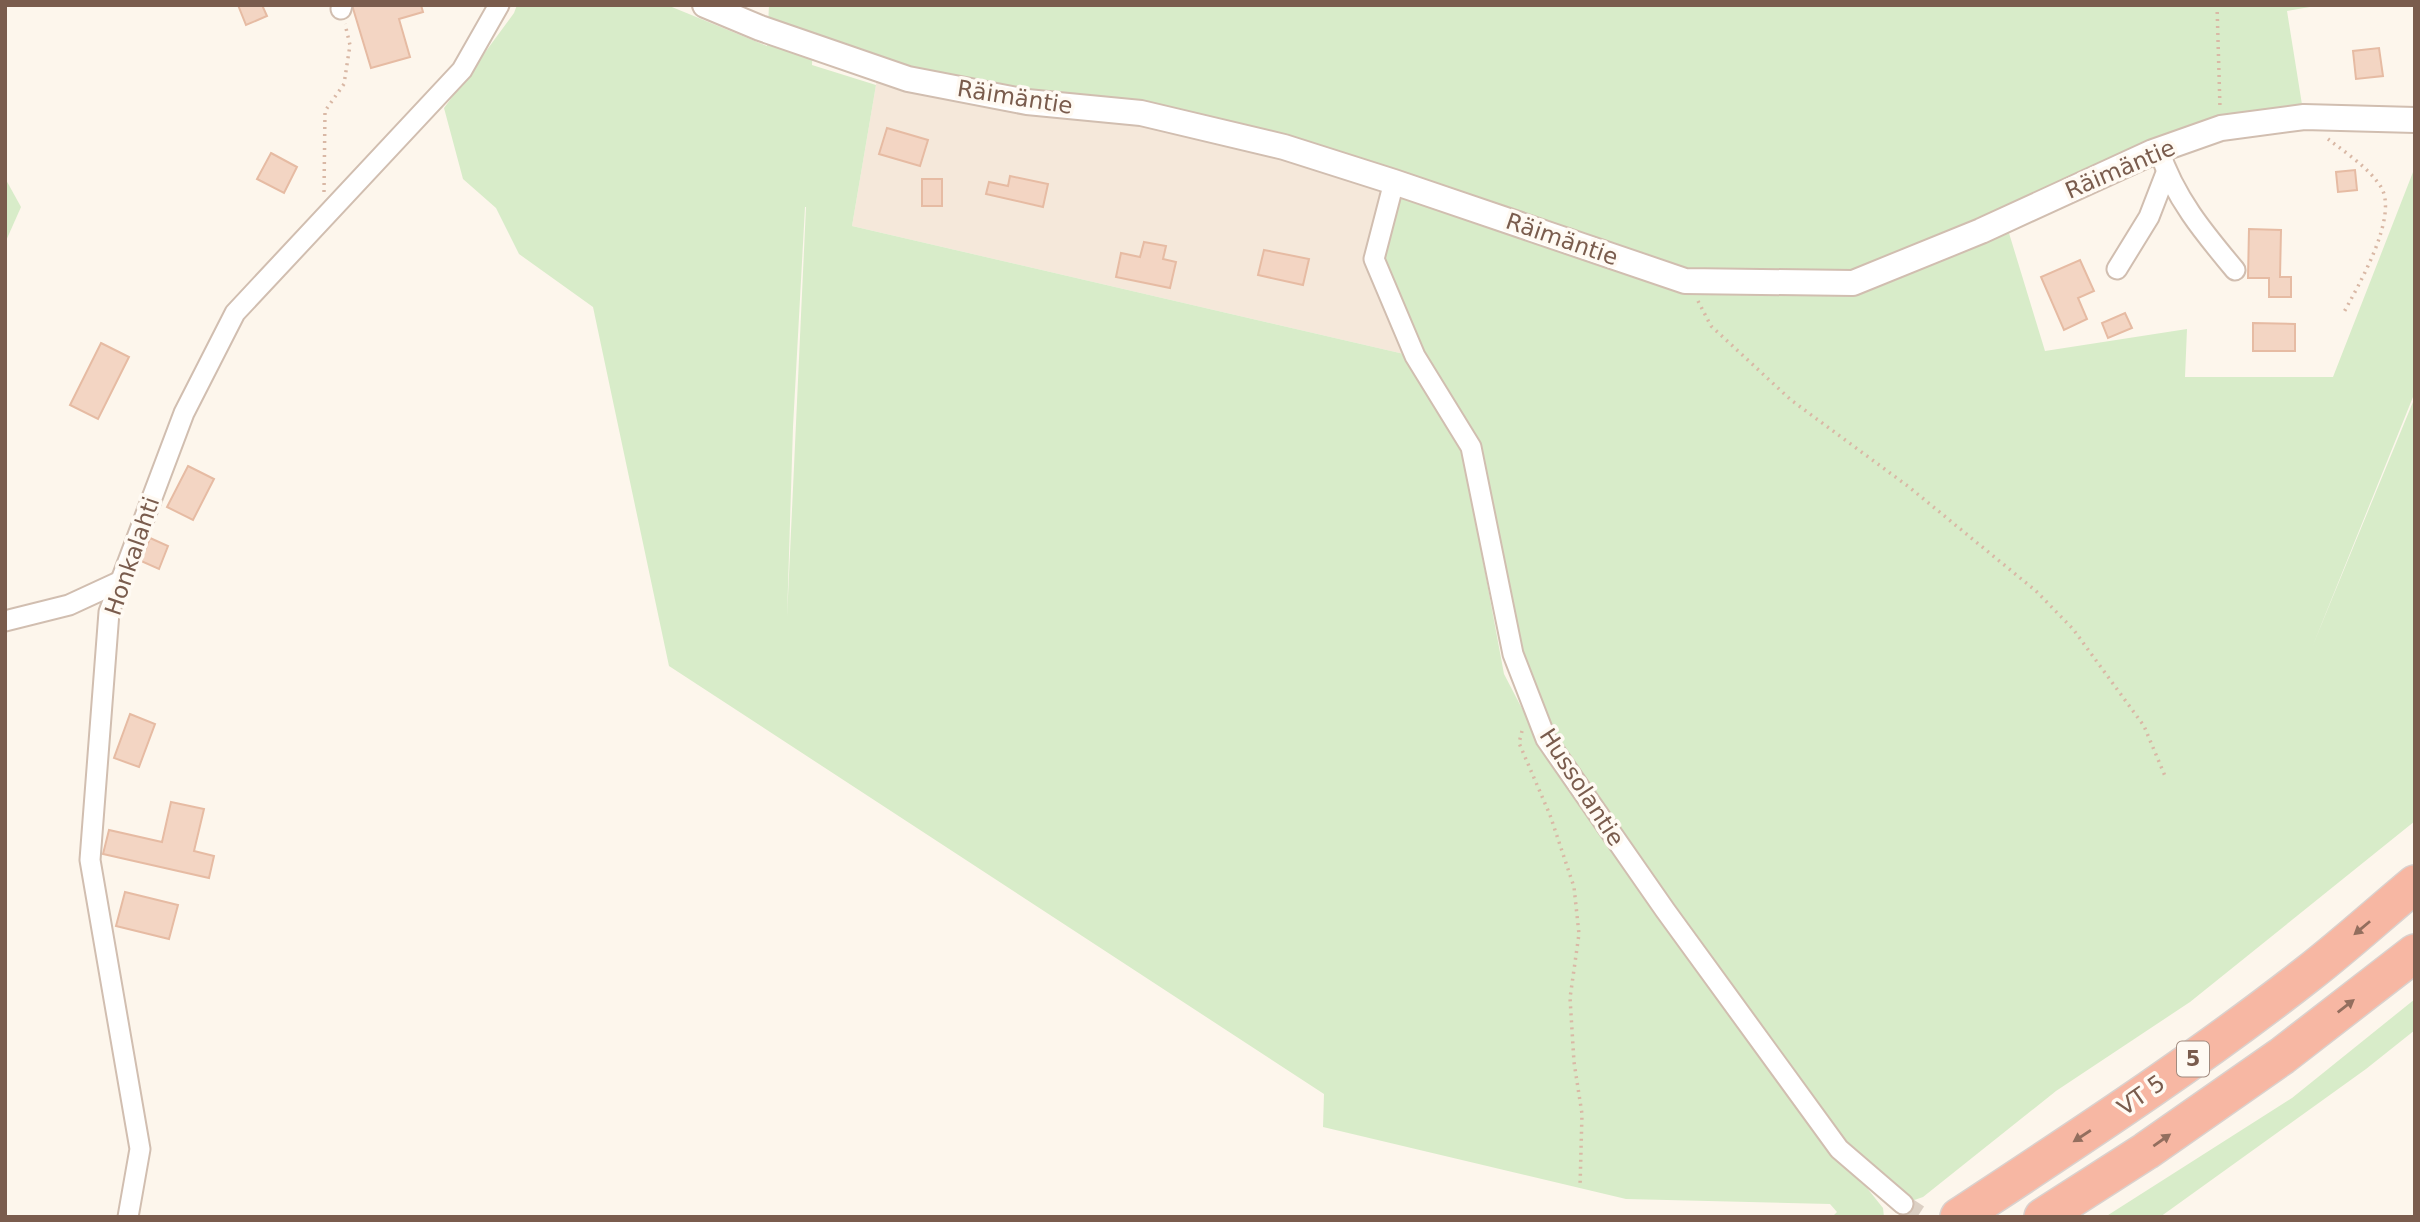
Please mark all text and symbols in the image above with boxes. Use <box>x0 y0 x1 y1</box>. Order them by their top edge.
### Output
street label: Räimäntie <box>955 75 1075 119</box>
street label: Räimäntie <box>2061 134 2179 204</box>
street label: Räimäntie <box>1503 208 1621 270</box>
street label: Honkalahti <box>100 493 164 619</box>
street label: Hussolantie <box>1534 724 1630 850</box>
one-way arrow <box>2354 920 2371 935</box>
one-way arrow <box>2337 1000 2355 1014</box>
road number: 5 <box>2177 1042 2209 1076</box>
street label: VT 5 <box>2112 1070 2170 1120</box>
one-way arrow <box>2072 1129 2091 1142</box>
one-way arrow <box>2153 1133 2171 1147</box>

